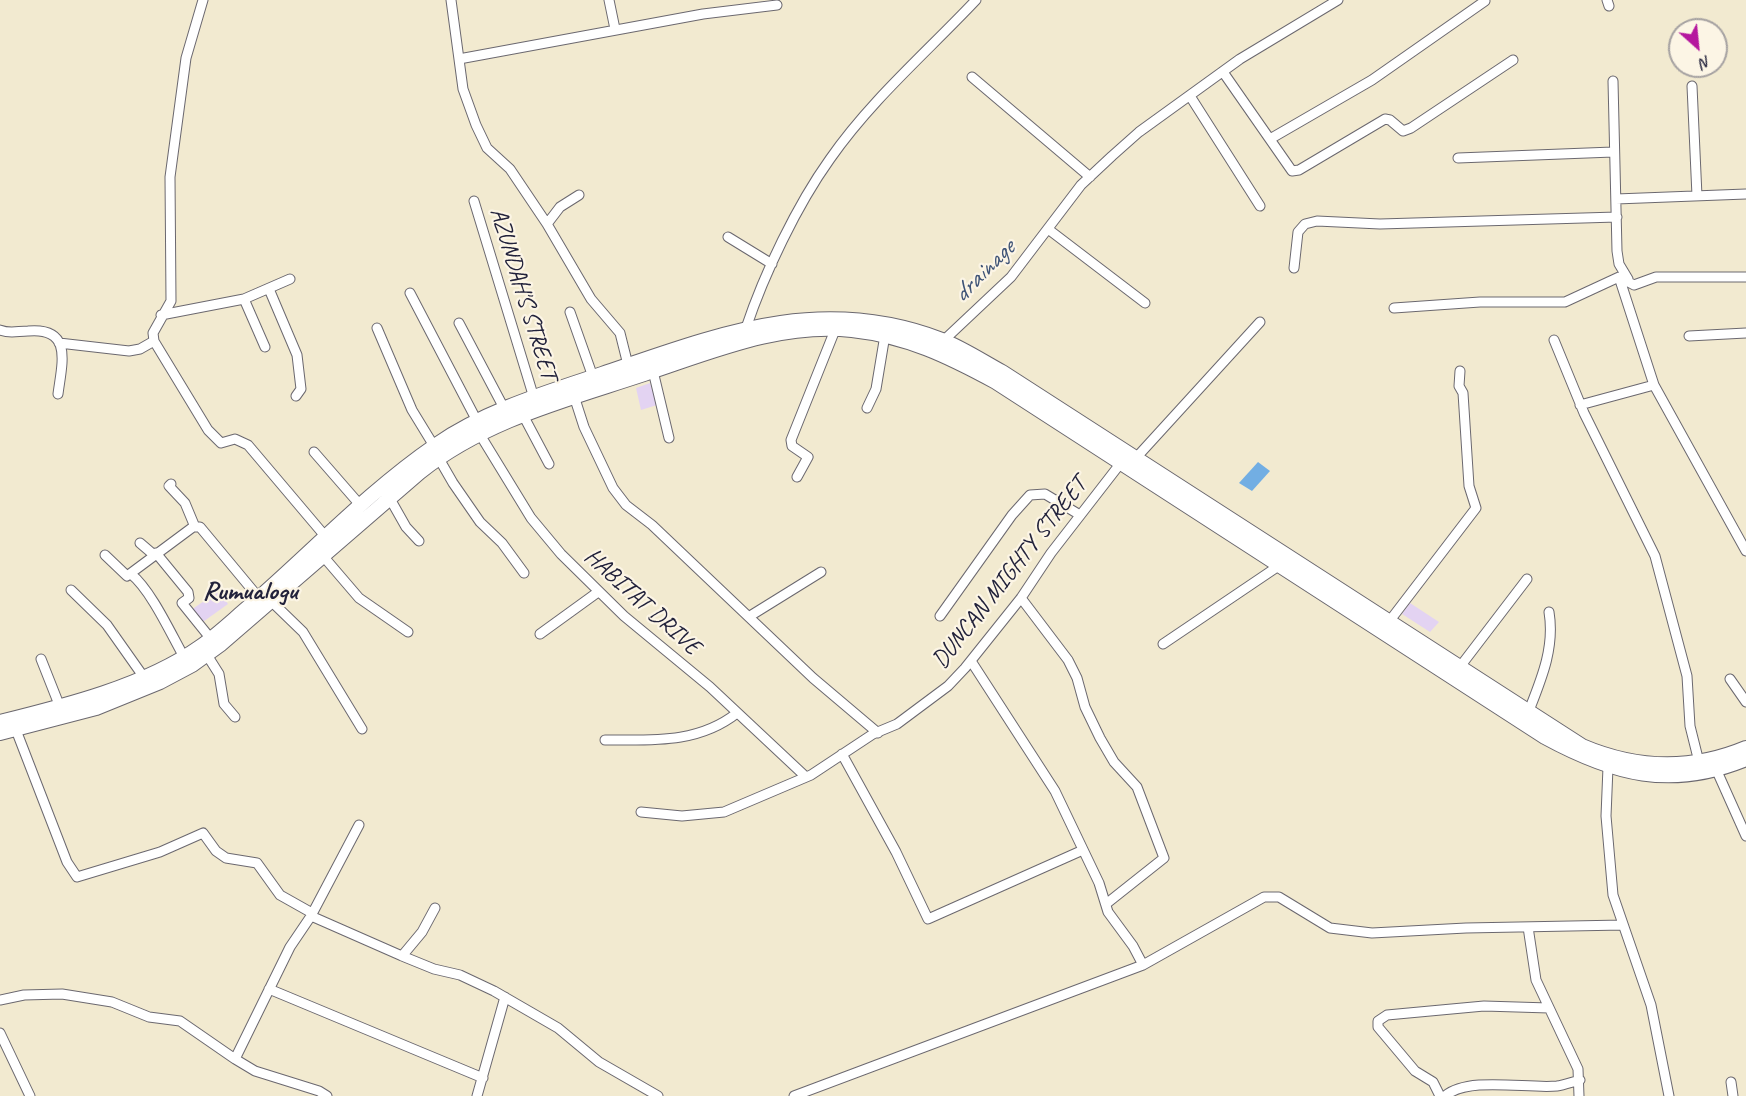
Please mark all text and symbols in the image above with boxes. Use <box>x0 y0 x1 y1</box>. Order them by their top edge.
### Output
north arrow <box>1668 18 1728 78</box>
text: N <box>1696 51 1714 73</box>
street label: AZUNDAH'S STREET <box>483 204 563 384</box>
water label: drainage <box>946 234 1022 310</box>
street label: DUNCAN MIGHTY STREET <box>926 472 1094 674</box>
street label: HABITAT DRIVE <box>578 542 706 662</box>
district label: Rumualogu <box>203 576 297 608</box>

